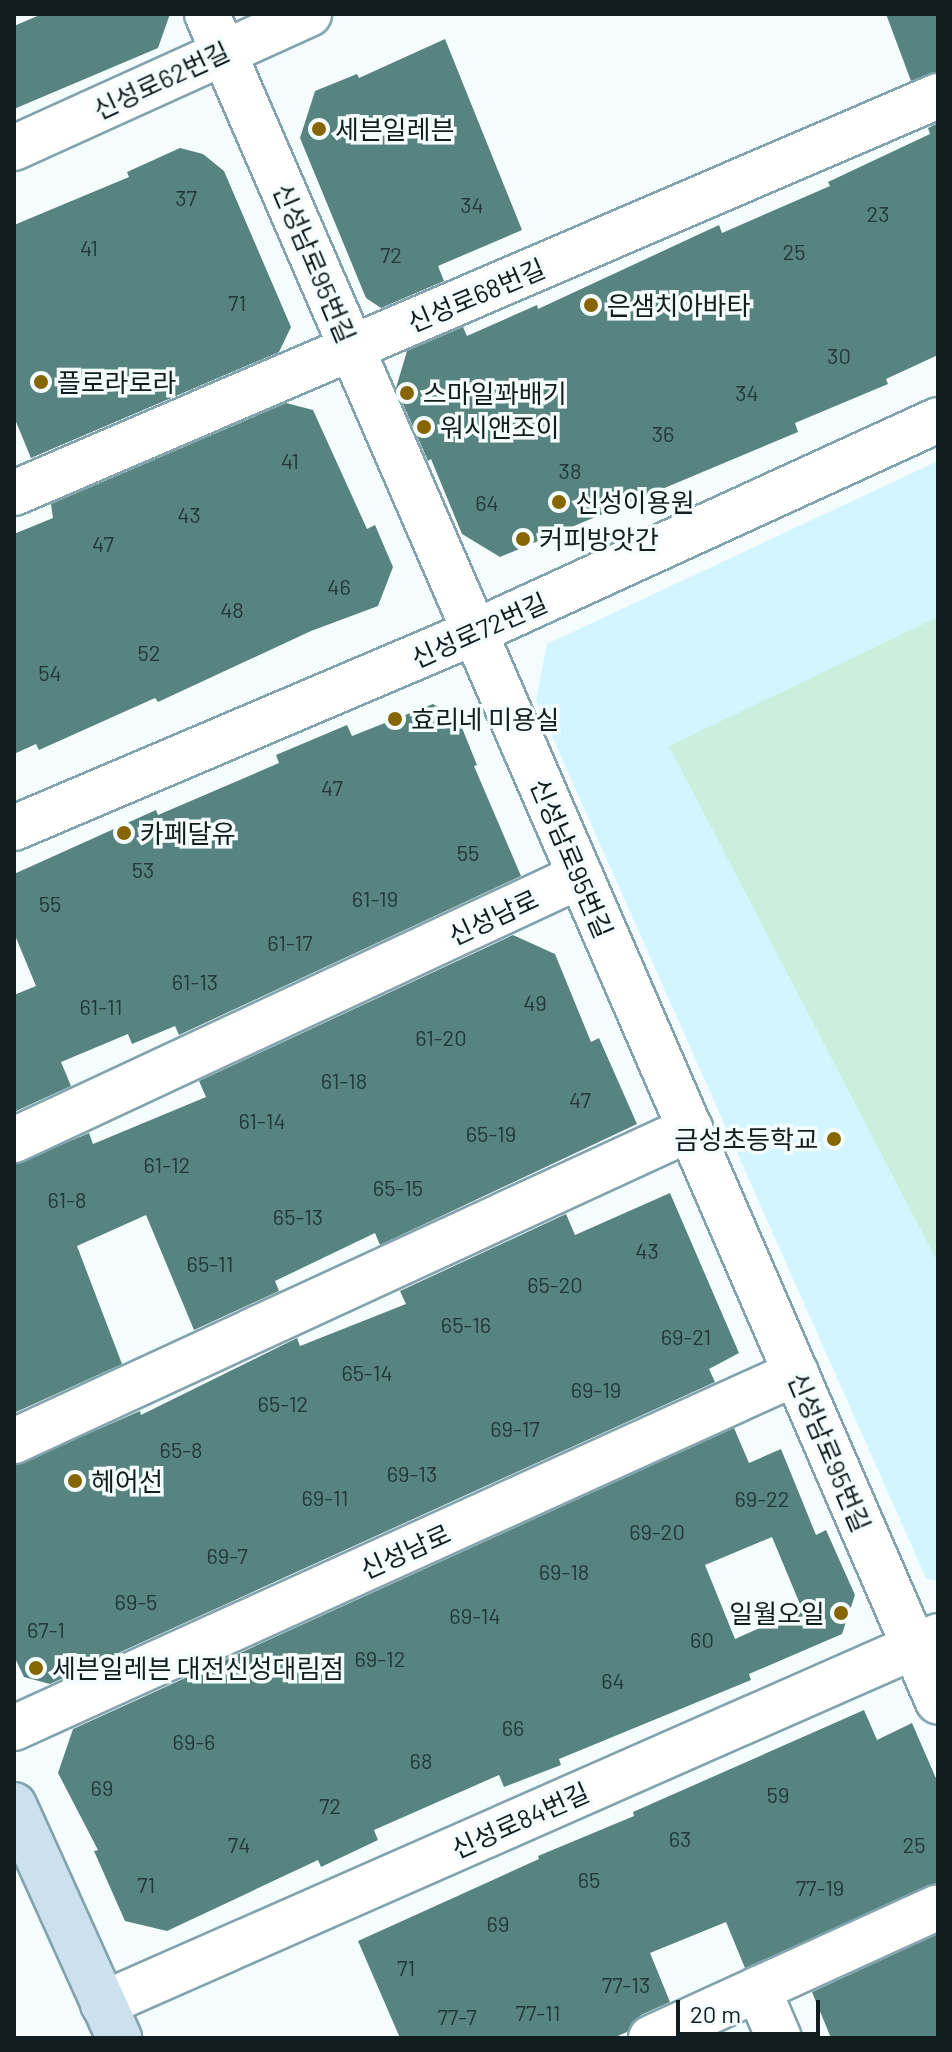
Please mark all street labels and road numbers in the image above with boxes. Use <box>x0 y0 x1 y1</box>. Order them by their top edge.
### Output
street label: 신성로62번길 <box>88 35 234 125</box>
street label: 신성남로95번길 <box>267 178 363 348</box>
street label: 신성로68번길 <box>402 252 550 338</box>
street label: 신성로72번길 <box>406 586 552 674</box>
street label: 신성남로95번길 <box>524 773 620 943</box>
street label: 신성남로 <box>443 883 543 951</box>
street label: 신성남로95번길 <box>782 1367 878 1537</box>
street label: 신성남로 <box>355 1517 455 1585</box>
street label: 신성로84번길 <box>446 1776 594 1864</box>

